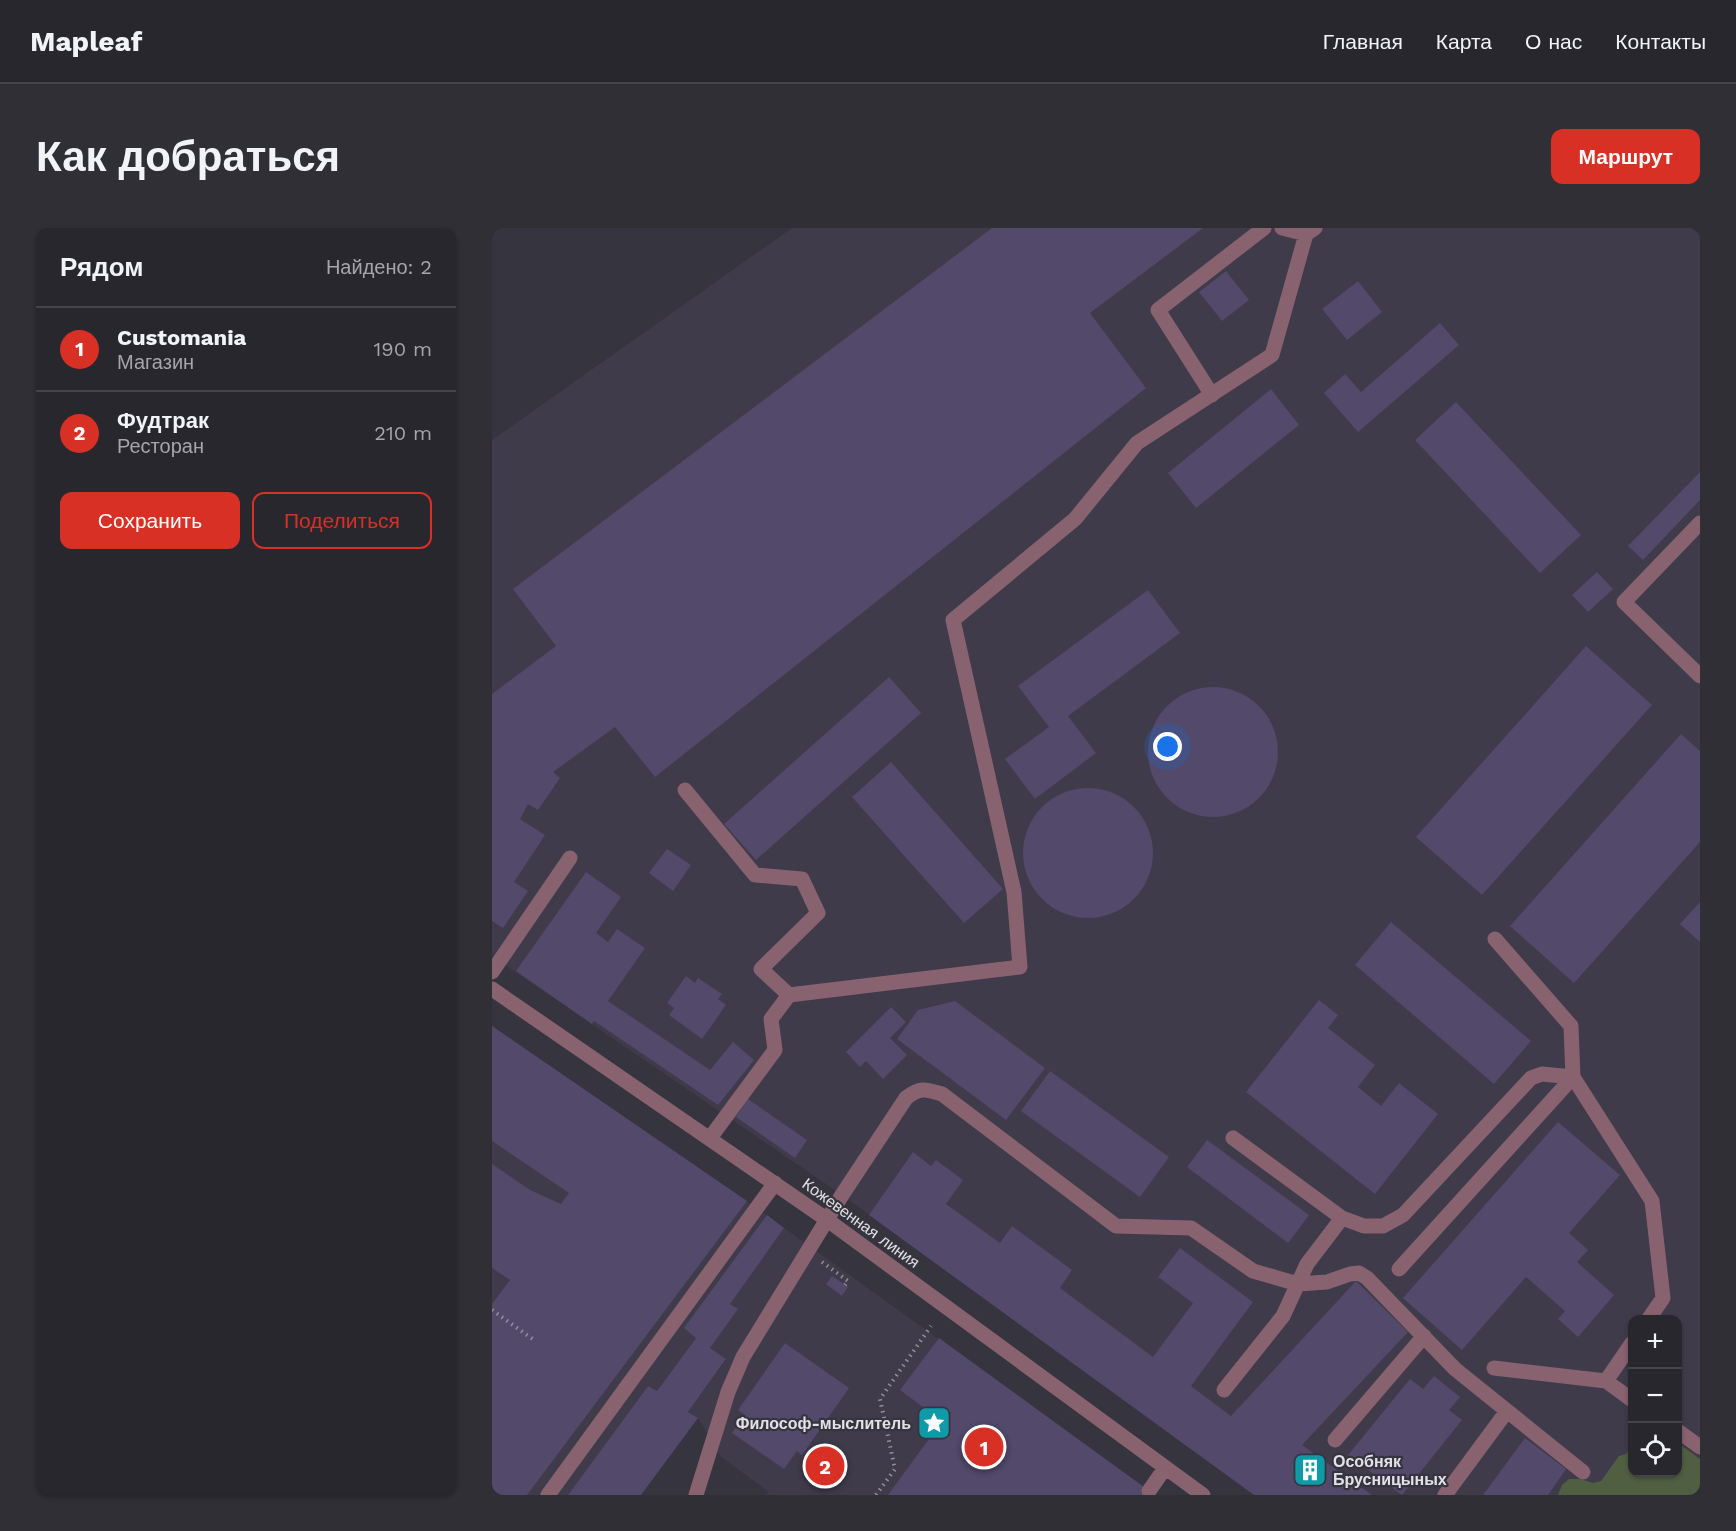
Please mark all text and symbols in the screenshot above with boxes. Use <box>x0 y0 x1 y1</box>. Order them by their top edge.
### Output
text: Mapleaf <box>30 25 142 58</box>
text: Главная <box>1323 29 1403 54</box>
text: Карта <box>1436 29 1492 54</box>
text: О нас <box>1525 29 1582 54</box>
text: Контакты <box>1615 29 1706 54</box>
button: Маршрут <box>1551 129 1700 184</box>
text: Как добраться <box>36 132 340 181</box>
text: Рядом <box>60 252 143 282</box>
text: Найдено: 2 <box>326 255 432 279</box>
text: Customania <box>117 325 246 350</box>
text: 1 <box>75 337 84 361</box>
text: 190 m <box>374 337 432 361</box>
text: Магазин <box>117 350 194 374</box>
text: Фудтрак <box>117 408 209 433</box>
text: 2 <box>74 421 85 445</box>
text: 210 m <box>374 421 432 445</box>
text: Ресторан <box>117 434 204 458</box>
button: Сохранить <box>60 492 240 549</box>
button: Поделиться <box>252 492 432 549</box>
your location <box>1153 732 1182 761</box>
street label: Кожевенная линия <box>799 1174 923 1272</box>
map controls <box>1628 1315 1682 1477</box>
button: + <box>1628 1315 1682 1369</box>
button: − <box>1628 1369 1682 1423</box>
place icon: Философ-мыслитель <box>916 1405 952 1441</box>
place label: Философ-мыслитель <box>736 1414 911 1433</box>
button: locate <box>1628 1423 1682 1477</box>
pin: 1 <box>964 1424 1004 1470</box>
pin: 2 <box>806 1444 844 1488</box>
building icon: Особняк Брусницыных <box>1292 1452 1328 1488</box>
place label: Особняк Брусницыных <box>1333 1452 1447 1489</box>

